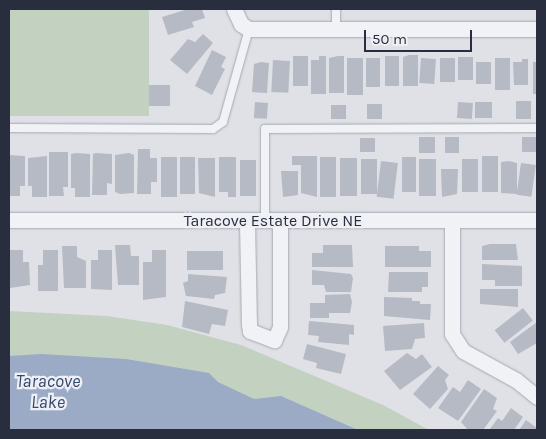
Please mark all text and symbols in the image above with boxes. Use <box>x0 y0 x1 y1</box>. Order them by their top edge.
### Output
scale bar <box>366 20 474 52</box>
text: 50 m <box>372 30 407 48</box>
street label: Taracove Estate Drive NE <box>184 211 362 231</box>
water label: Taracove Lake <box>16 371 80 414</box>

